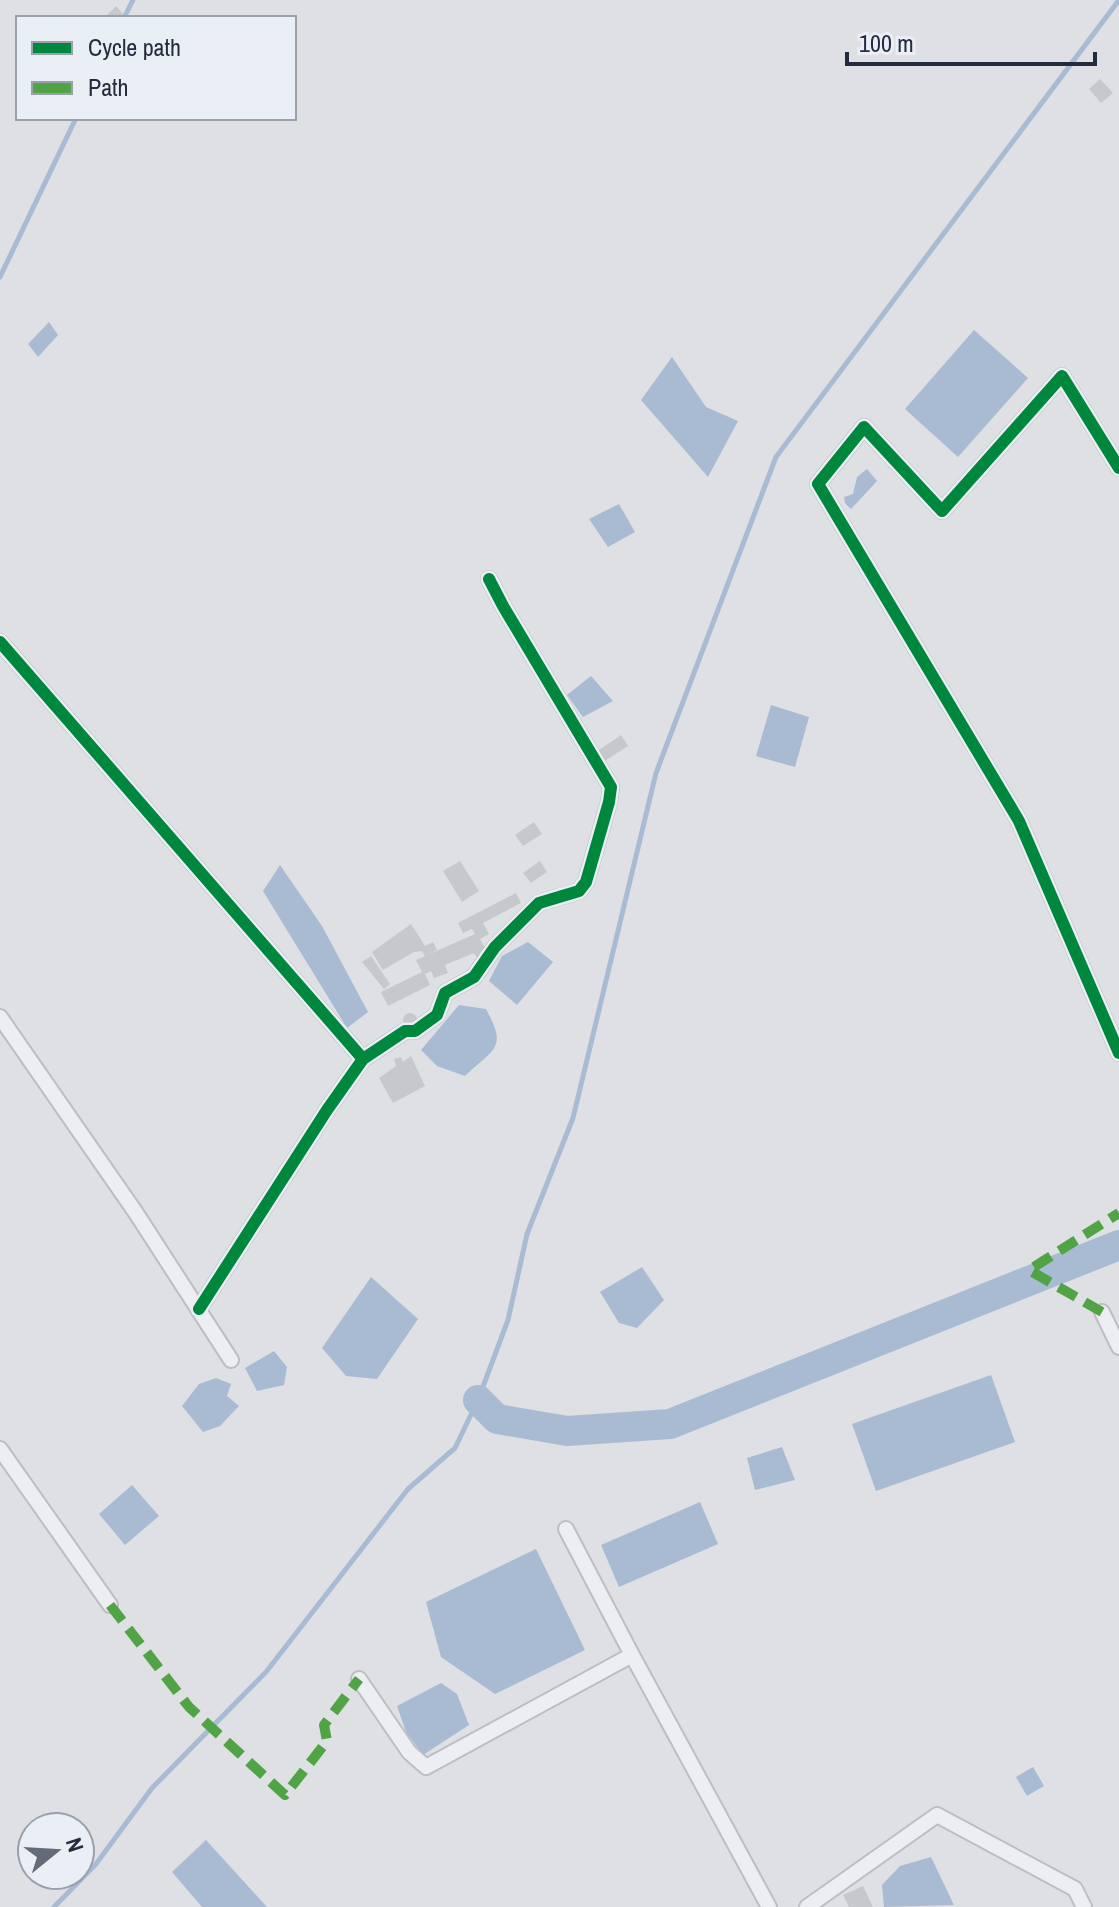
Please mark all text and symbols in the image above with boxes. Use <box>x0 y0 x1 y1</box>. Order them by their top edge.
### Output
legend <box>16 16 296 120</box>
scale bar <box>847 16 1095 66</box>
text: 100 m <box>859 27 914 59</box>
text: Cycle path <box>88 31 181 63</box>
text: Path <box>88 71 129 103</box>
north arrow <box>16 1811 96 1891</box>
text: N <box>59 1834 91 1856</box>

